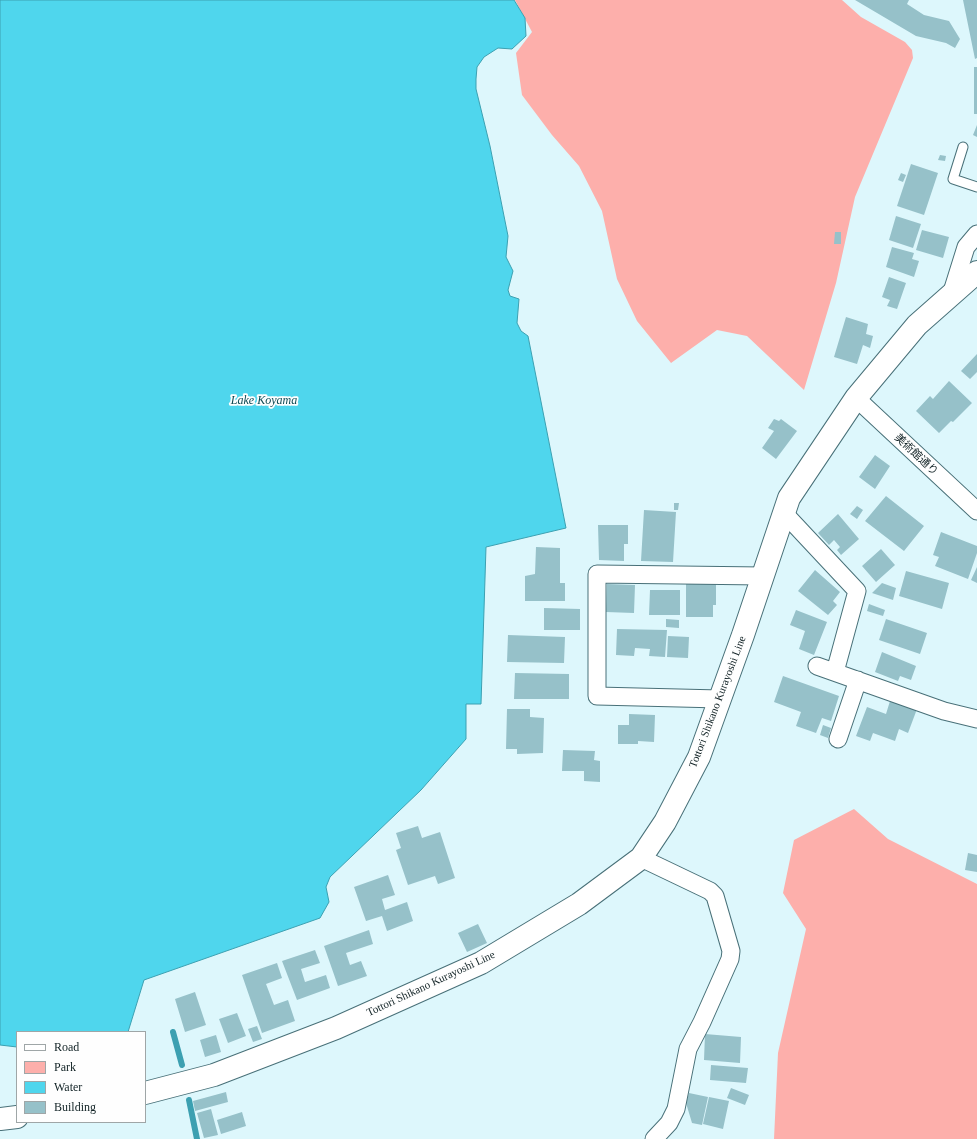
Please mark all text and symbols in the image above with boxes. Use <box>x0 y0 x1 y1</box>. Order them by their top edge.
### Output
water label: Lake Koyama <box>231 394 297 408</box>
street label: 美術館通り <box>891 431 941 479</box>
street label: Tottori Shikano Kurayoshi Line <box>687 634 749 770</box>
street label: Tottori Shikano Kurayoshi Line <box>365 948 497 1020</box>
legend <box>16 1031 146 1123</box>
text: Road <box>54 1040 79 1054</box>
text: Park <box>54 1060 76 1074</box>
text: Water <box>54 1080 82 1094</box>
text: Building <box>54 1100 96 1114</box>

